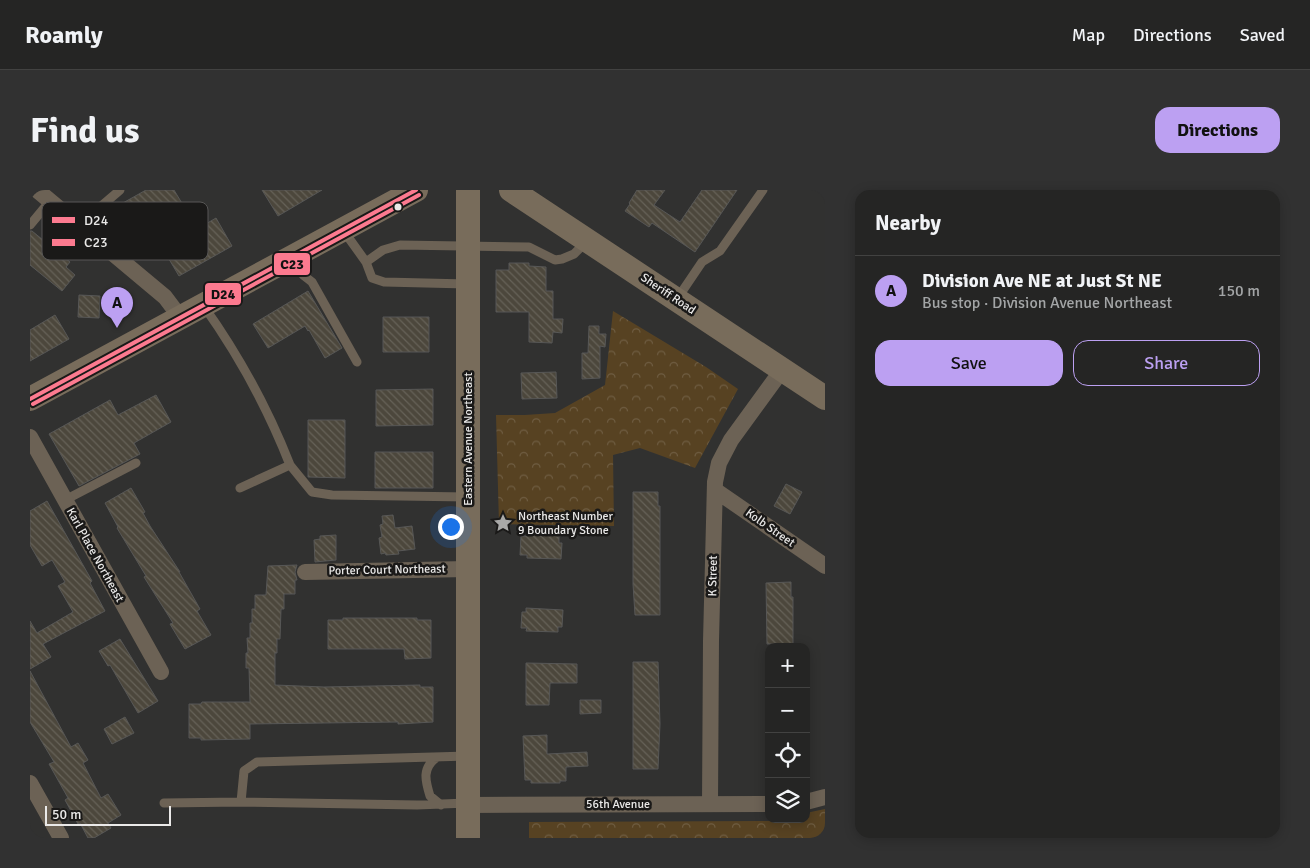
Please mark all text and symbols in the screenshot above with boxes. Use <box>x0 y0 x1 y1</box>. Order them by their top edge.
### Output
text: Roamly <box>25 20 103 50</box>
text: Map <box>1072 24 1105 46</box>
text: Directions <box>1133 24 1212 46</box>
text: Saved <box>1240 24 1285 46</box>
button: Directions <box>1155 107 1280 153</box>
text: Find us <box>30 109 140 152</box>
legend <box>42 202 208 260</box>
unlabelled marker <box>393 202 403 212</box>
text: Nearby <box>875 210 941 236</box>
text: D24 <box>84 212 109 229</box>
text: C23 <box>84 234 108 251</box>
line badge: C23 <box>273 252 311 276</box>
text: C23 <box>280 256 304 273</box>
text: Division Ave NE at Just St NE <box>922 269 1162 293</box>
street label: Sheriff Road <box>638 270 698 318</box>
text: A <box>886 281 896 301</box>
text: 150 m <box>1218 281 1260 301</box>
line badge: D24 <box>204 282 242 306</box>
text: D24 <box>211 286 236 303</box>
pin: A <box>101 287 133 328</box>
text: Bus stop · Division Avenue Northeast <box>922 293 1172 313</box>
button: Save <box>875 340 1063 386</box>
button: Share <box>1073 340 1260 386</box>
street label: Eastern Avenue Northeast <box>461 372 476 506</box>
street label: Karl Place Northeast <box>63 505 127 605</box>
street label: Kolb Street <box>742 506 798 550</box>
place label: Northeast Number 9 Boundary Stone <box>518 509 614 538</box>
place icon: Northeast Number 9 Boundary Stone <box>492 512 514 534</box>
your location <box>438 514 464 540</box>
street label: K Street <box>705 555 721 597</box>
street label: Porter Court Northeast <box>328 561 446 579</box>
map controls <box>765 643 810 823</box>
button: + <box>765 643 810 688</box>
button: − <box>765 688 810 733</box>
button: locate <box>765 733 810 778</box>
button: layers <box>765 778 810 823</box>
street label: 56th Avenue <box>586 797 650 812</box>
scale bar <box>45 803 171 826</box>
text: 50 m <box>52 806 81 823</box>

